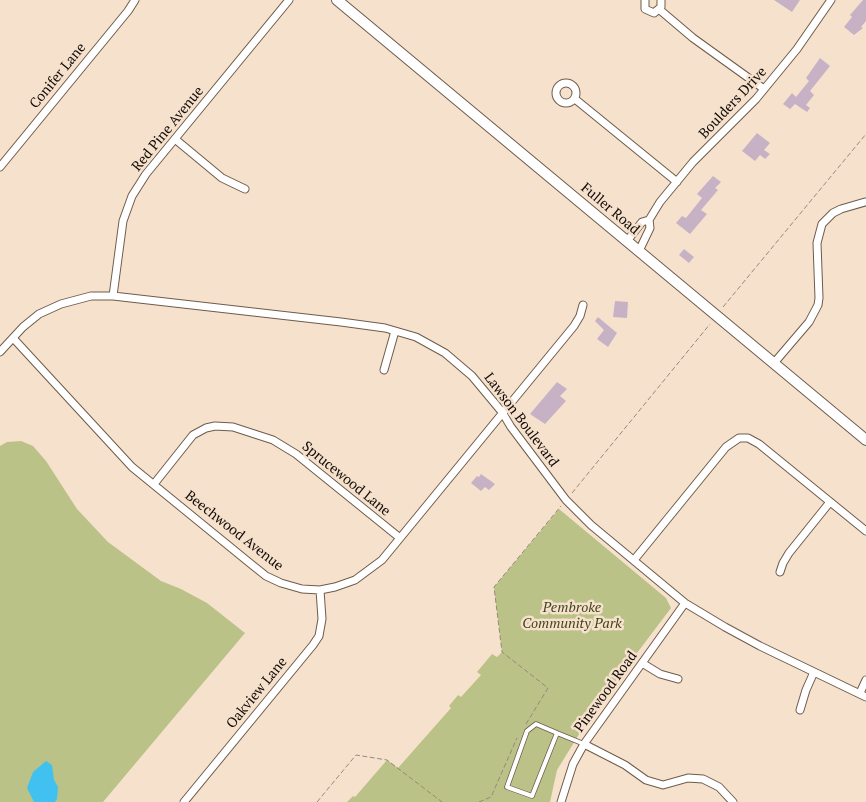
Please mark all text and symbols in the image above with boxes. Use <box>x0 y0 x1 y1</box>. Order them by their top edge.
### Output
street label: Conifer Lane <box>26 40 90 112</box>
street label: Boulders Drive <box>696 64 770 142</box>
street label: Red Pine Avenue <box>129 83 207 175</box>
street label: Fuller Road <box>577 180 643 238</box>
street label: Lawson Boulevard <box>480 370 562 470</box>
street label: Sprucewood Lane <box>298 438 394 520</box>
street label: Beechwood Avenue <box>182 487 286 575</box>
park label: Pembroke Community Park <box>522 600 622 632</box>
street label: Pinewood Road <box>571 648 641 736</box>
street label: Oakview Lane <box>223 654 291 732</box>

